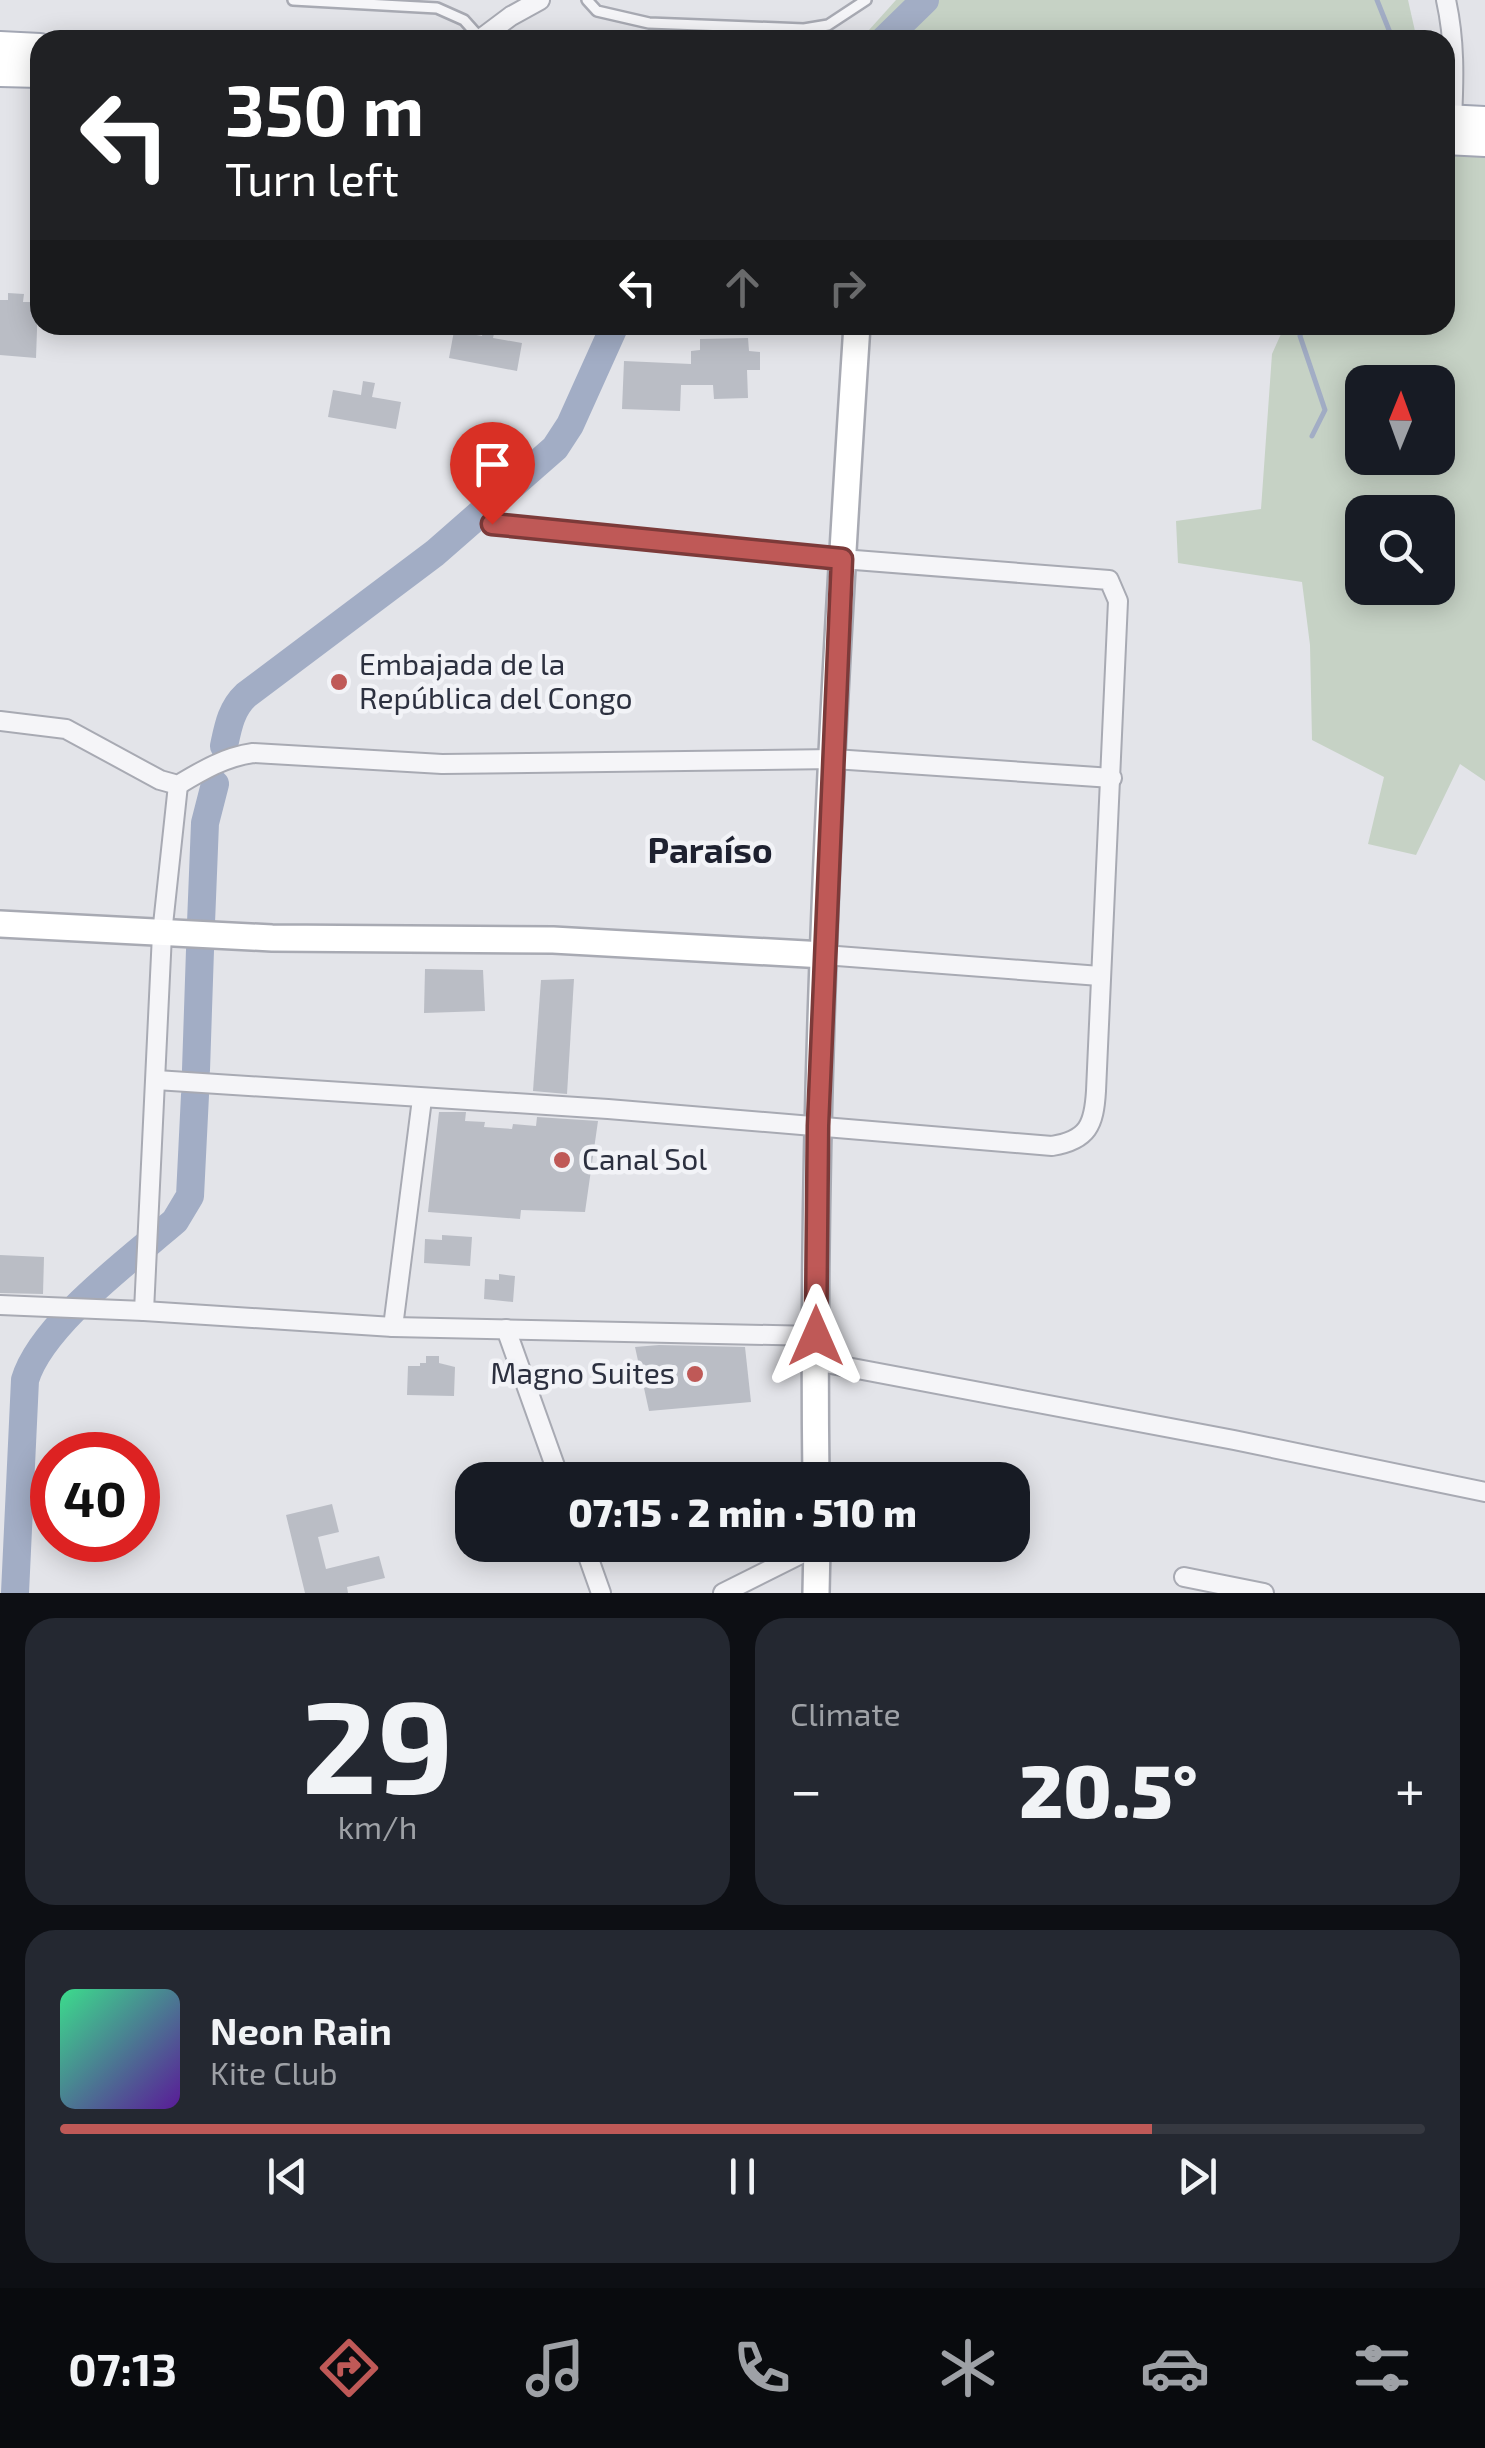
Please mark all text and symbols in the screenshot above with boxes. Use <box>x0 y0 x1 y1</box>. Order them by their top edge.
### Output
text: 350 m <box>225 66 424 150</box>
icon: left <box>60 70 190 200</box>
text: Turn left <box>225 151 399 205</box>
icon: left <box>610 260 665 315</box>
icon: ahead <box>715 260 770 315</box>
icon: right <box>820 260 875 315</box>
north arrow <box>1345 365 1455 475</box>
map controls <box>1345 365 1455 605</box>
pin <box>450 422 535 525</box>
icon: arrive <box>465 437 520 492</box>
button: search <box>1345 495 1455 605</box>
place label: Embajada de la República del Congo <box>359 645 633 715</box>
marker: Embajada de la República del Congo <box>328 671 350 693</box>
district label: Paraíso <box>647 828 773 870</box>
place label: Canal Sol <box>582 1140 707 1176</box>
marker: Canal Sol <box>551 1149 573 1171</box>
position arrow <box>764 1284 868 1388</box>
place label: Magno Suites <box>490 1354 675 1390</box>
marker: Magno Suites <box>684 1363 706 1385</box>
speed limit sign: 40 <box>30 1432 160 1562</box>
text: 07:15 · 2 min · 510 m <box>568 1489 917 1535</box>
text: 29 <box>301 1664 454 1820</box>
text: Climate <box>790 1694 901 1732</box>
text: 20.5° <box>1019 1743 1198 1833</box>
text: − <box>790 1755 822 1821</box>
text: + <box>1395 1755 1425 1821</box>
text: km/h <box>338 1807 417 1845</box>
text: Neon Rain <box>210 2007 392 2053</box>
text: Kite Club <box>210 2053 338 2091</box>
icon: previous <box>260 2149 315 2204</box>
icon: pause <box>715 2149 770 2204</box>
icon: next <box>1170 2149 1225 2204</box>
icon: directions <box>314 2333 384 2403</box>
icon: music <box>520 2333 590 2403</box>
icon: phone <box>727 2333 797 2403</box>
icon: climate <box>933 2333 1003 2403</box>
icon: car <box>1140 2333 1210 2403</box>
icon: filters <box>1347 2333 1417 2403</box>
text: 07:13 <box>68 2341 177 2395</box>

